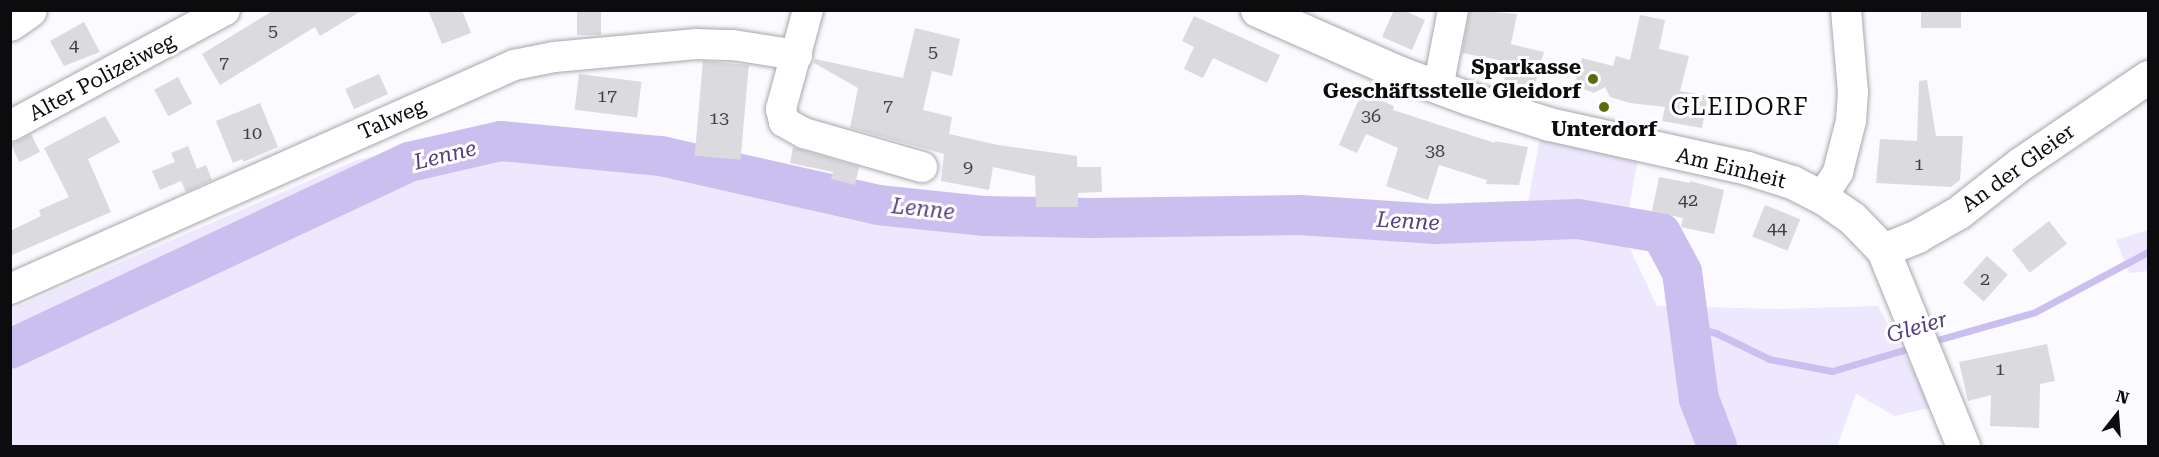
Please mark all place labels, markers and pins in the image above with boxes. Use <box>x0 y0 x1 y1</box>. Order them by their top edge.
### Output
place label: Sparkasse Geschäftsstelle Gleidorf <box>1323 54 1581 104</box>
marker: Sparkasse Geschäftsstelle Gleidorf <box>1586 72 1600 86</box>
marker: Unterdorf <box>1597 100 1611 114</box>
place label: Unterdorf <box>1551 116 1657 142</box>

